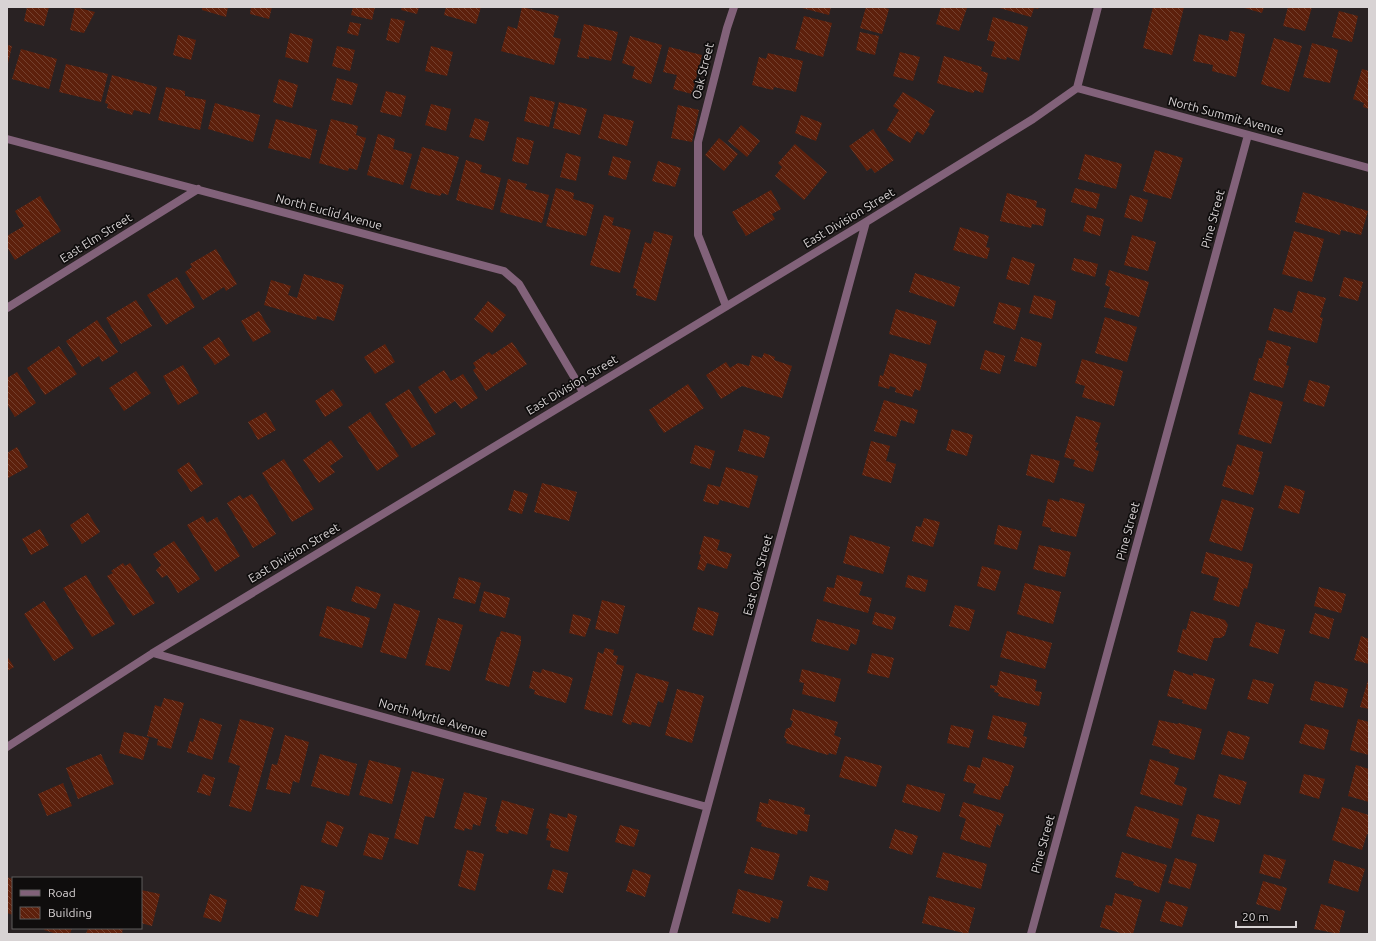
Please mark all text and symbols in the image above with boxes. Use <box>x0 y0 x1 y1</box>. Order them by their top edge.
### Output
street label: Oak Street <box>689 41 716 100</box>
street label: North Summit Avenue <box>1167 94 1285 137</box>
street label: East Division Street <box>801 185 897 250</box>
street label: Pine Street <box>1198 188 1227 249</box>
street label: North Euclid Avenue <box>274 191 384 232</box>
street label: East Elm Street <box>58 210 134 265</box>
street label: East Division Street <box>524 352 620 417</box>
street label: Pine Street <box>1113 500 1142 561</box>
street label: East Division Street <box>246 520 342 585</box>
street label: East Oak Street <box>740 533 775 617</box>
street label: North Myrtle Avenue <box>377 696 489 739</box>
street label: Pine Street <box>1028 813 1057 874</box>
legend <box>12 877 142 929</box>
text: Road <box>48 886 76 899</box>
scale bar <box>1236 903 1296 929</box>
text: Building <box>48 906 92 919</box>
text: 20 m <box>1242 910 1269 923</box>

